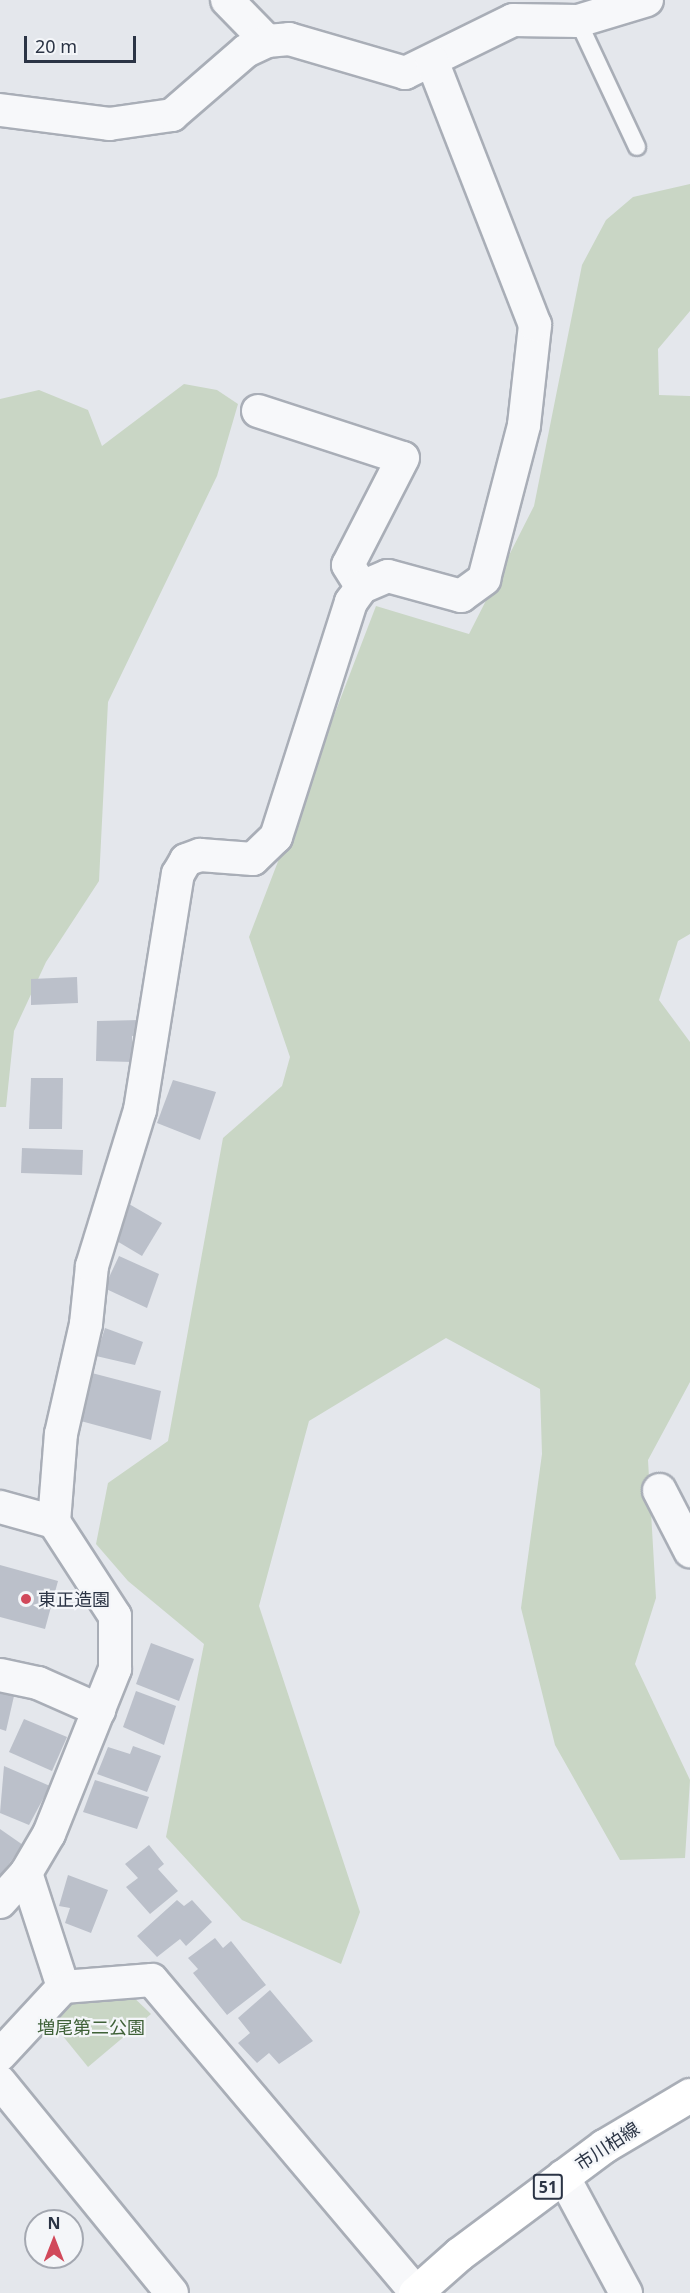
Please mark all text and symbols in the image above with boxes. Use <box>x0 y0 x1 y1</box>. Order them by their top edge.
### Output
scale bar <box>27 24 140 62</box>
text: 20 m <box>35 34 77 58</box>
place label: 東正造園 <box>38 1588 110 1610</box>
marker: 東正造園 <box>19 1592 33 1606</box>
park label: 増尾第二公園 <box>37 2016 145 2038</box>
street label: 市川柏線 <box>571 2117 643 2175</box>
road number: 51 <box>532 2174 564 2200</box>
north arrow <box>24 2209 84 2269</box>
text: N <box>47 2212 61 2234</box>

